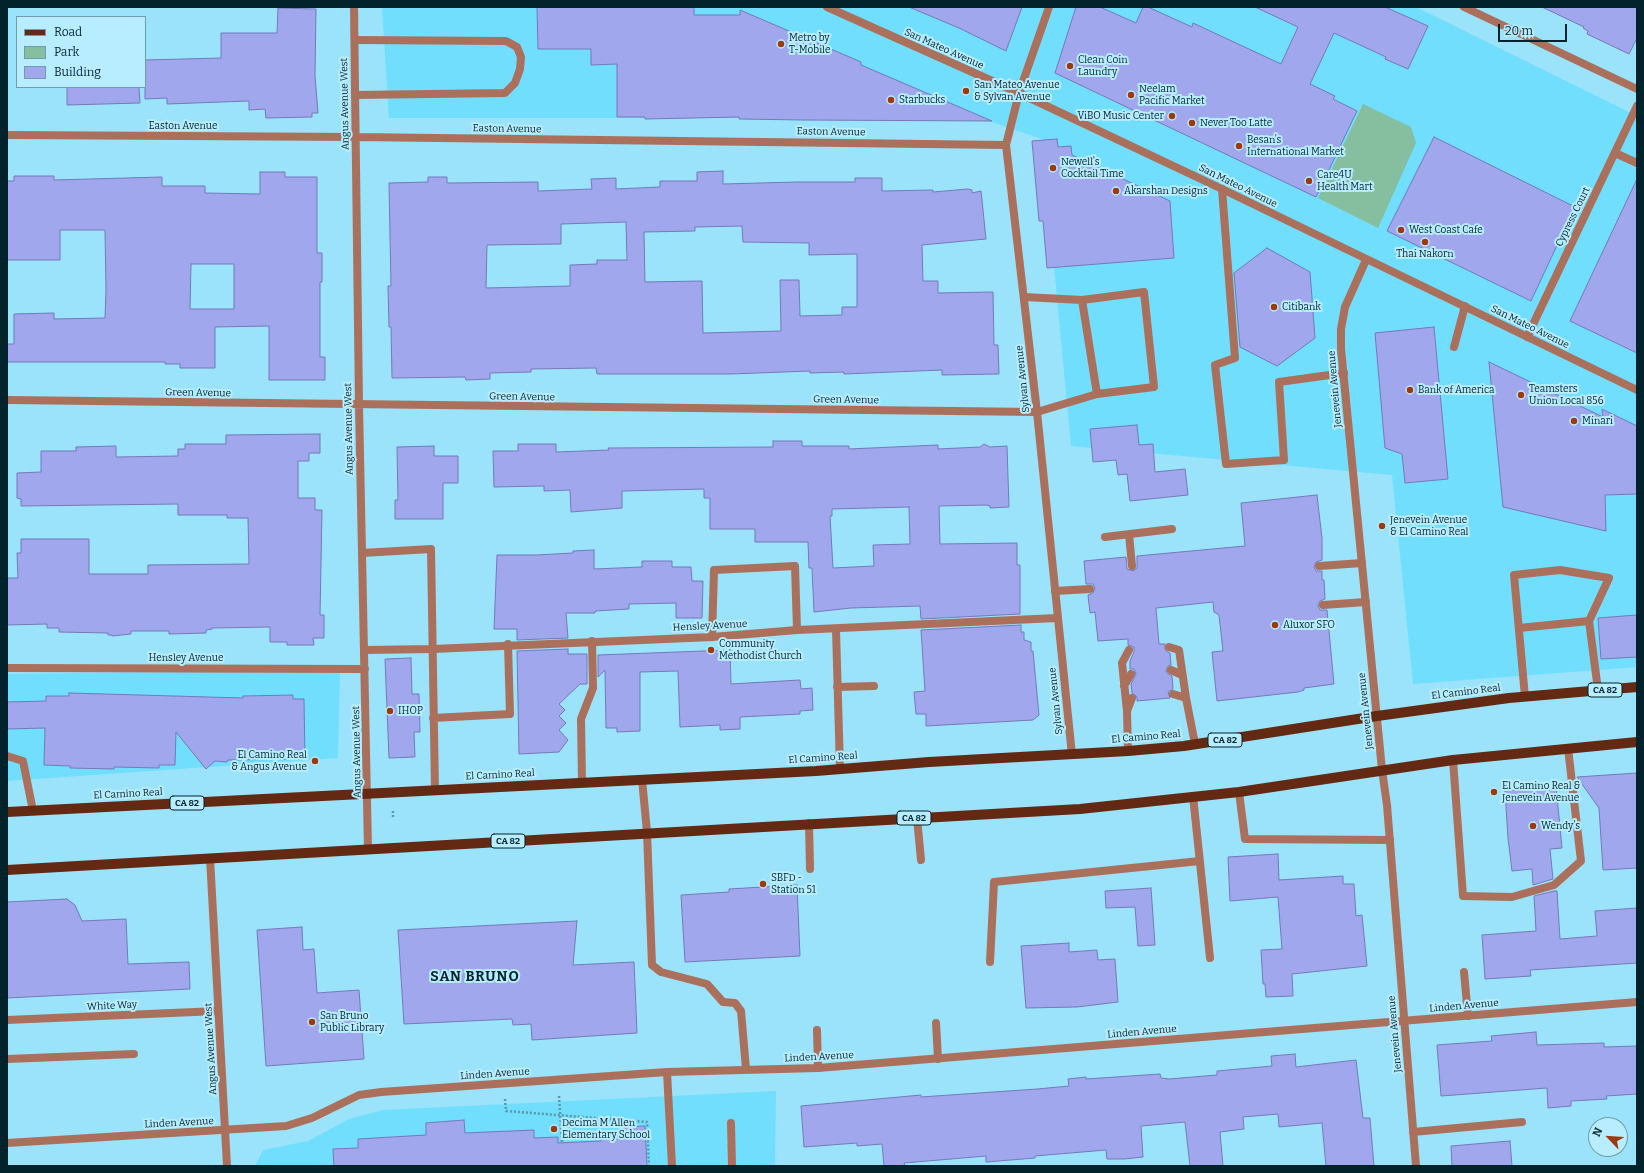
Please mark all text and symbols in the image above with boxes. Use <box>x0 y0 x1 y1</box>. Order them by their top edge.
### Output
legend <box>16 16 146 88</box>
scale bar <box>1500 16 1569 42</box>
text: 20 m <box>1505 24 1533 38</box>
text: Road <box>54 25 82 39</box>
street label: San Mateo Avenue <box>902 26 986 72</box>
place label: Metro by T-Mobile <box>789 32 830 56</box>
marker: Metro by T-Mobile <box>776 39 786 49</box>
text: Park <box>54 45 79 59</box>
place label: Clean Coin Laundry <box>1078 54 1128 78</box>
street label: Angus Avenue West <box>338 58 352 150</box>
marker: Clean Coin Laundry <box>1065 61 1075 71</box>
text: Building <box>54 65 101 79</box>
place label: San Mateo Avenue & Sylvan Avenue <box>974 79 1060 102</box>
place label: Neelam Pacific Market <box>1139 83 1205 106</box>
marker: San Mateo Avenue & Sylvan Avenue <box>961 86 971 96</box>
marker: Neelam Pacific Market <box>1126 90 1136 100</box>
place label: Starbucks <box>899 94 945 106</box>
marker: Starbucks <box>886 95 896 105</box>
place label: ViBO Music Center <box>1077 110 1164 122</box>
marker: ViBO Music Center <box>1167 111 1177 121</box>
place label: Never Too Latte <box>1200 117 1272 129</box>
marker: Never Too Latte <box>1187 118 1197 128</box>
street label: Easton Avenue <box>149 120 217 132</box>
street label: Easton Avenue <box>472 122 542 136</box>
street label: Easton Avenue <box>796 125 866 139</box>
place label: Besan’s International Market <box>1247 134 1344 158</box>
marker: Besan’s International Market <box>1234 141 1244 151</box>
place label: Newell's Cocktail Time <box>1061 156 1124 180</box>
street label: San Mateo Avenue <box>1197 162 1279 210</box>
marker: Newell's Cocktail Time <box>1048 163 1058 173</box>
place label: Care4U Health Mart <box>1317 169 1373 192</box>
marker: Care4U Health Mart <box>1304 176 1314 186</box>
place label: Akarshan Designs <box>1124 185 1208 197</box>
street label: Cypress Court <box>1553 185 1593 249</box>
marker: Akarshan Designs <box>1111 186 1121 196</box>
place label: West Coast Cafe <box>1409 224 1483 236</box>
marker: West Coast Cafe <box>1396 225 1406 235</box>
marker: Thai Nakorn <box>1420 237 1430 247</box>
place label: Thai Nakorn <box>1396 248 1454 260</box>
place label: Citibank <box>1282 301 1321 313</box>
marker: Citibank <box>1269 302 1279 312</box>
street label: San Mateo Avenue <box>1489 303 1571 351</box>
street label: Sylvan Avenue <box>1014 345 1032 413</box>
street label: Jenevein Avenue <box>1326 350 1344 428</box>
street label: Angus Avenue West <box>342 383 356 475</box>
place label: Teamsters Union Local 856 <box>1529 383 1604 406</box>
place label: Bank of America <box>1418 384 1494 396</box>
marker: Bank of America <box>1405 385 1415 395</box>
street label: Green Avenue <box>165 386 231 400</box>
street label: Green Avenue <box>489 390 555 404</box>
marker: Teamsters Union Local 856 <box>1516 390 1526 400</box>
street label: Green Avenue <box>813 393 879 407</box>
place label: Minari <box>1582 415 1613 427</box>
marker: Minari <box>1569 416 1579 426</box>
place label: Jenevein Avenue & El Camino Real <box>1390 514 1468 538</box>
marker: Jenevein Avenue & El Camino Real <box>1377 521 1387 531</box>
street label: Hensley Avenue <box>672 618 748 634</box>
place label: Aluxor SFO <box>1283 619 1335 631</box>
marker: Aluxor SFO <box>1270 620 1280 630</box>
place label: Community Methodist Church <box>719 638 802 662</box>
marker: Community Methodist Church <box>706 645 716 655</box>
street label: Hensley Avenue <box>149 652 223 664</box>
street label: Sylvan Avenue <box>1047 667 1065 735</box>
street label: Jenevein Avenue <box>1356 672 1376 750</box>
street label: El Camino Real <box>1431 682 1501 702</box>
road number: CA 82 <box>1588 683 1622 697</box>
place label: IHOP <box>398 705 423 717</box>
street label: Angus Avenue West <box>350 706 364 798</box>
marker: IHOP <box>385 706 395 716</box>
street label: El Camino Real <box>1111 728 1181 746</box>
road number: CA 82 <box>1208 733 1242 747</box>
place label: El Camino Real & Angus Avenue <box>231 749 307 772</box>
street label: El Camino Real <box>788 750 858 766</box>
marker: El Camino Real & Angus Avenue <box>310 756 320 766</box>
street label: El Camino Real <box>465 767 535 783</box>
place label: El Camino Real & Jenevein Avenue <box>1502 780 1580 804</box>
street label: El Camino Real <box>93 786 163 802</box>
marker: El Camino Real & Jenevein Avenue <box>1489 787 1499 797</box>
road number: CA 82 <box>170 796 204 810</box>
road number: CA 82 <box>897 811 931 825</box>
place label: Wendy's <box>1541 820 1580 832</box>
marker: Wendy's <box>1528 821 1538 831</box>
road number: CA 82 <box>491 834 525 848</box>
place label: SBFD - Station 51 <box>771 872 816 896</box>
marker: SBFD - Station 51 <box>758 879 768 889</box>
district label: SAN BRUNO <box>430 969 520 985</box>
street label: Jenevein Avenue <box>1386 995 1404 1073</box>
street label: Linden Avenue <box>1429 997 1499 1015</box>
street label: White Way <box>87 999 137 1013</box>
street label: Angus Avenue West <box>203 1003 219 1095</box>
place label: San Bruno Public Library <box>320 1010 384 1034</box>
marker: San Bruno Public Library <box>307 1017 317 1027</box>
street label: Linden Avenue <box>1107 1023 1177 1041</box>
street label: Linden Avenue <box>784 1049 854 1065</box>
street label: Linden Avenue <box>460 1066 530 1082</box>
street label: Linden Avenue <box>144 1115 214 1131</box>
place label: Decima M Allen Elementary School <box>562 1117 650 1140</box>
north arrow <box>1588 1117 1628 1157</box>
marker: Decima M Allen Elementary School <box>549 1124 559 1134</box>
text: N <box>1590 1126 1605 1139</box>

